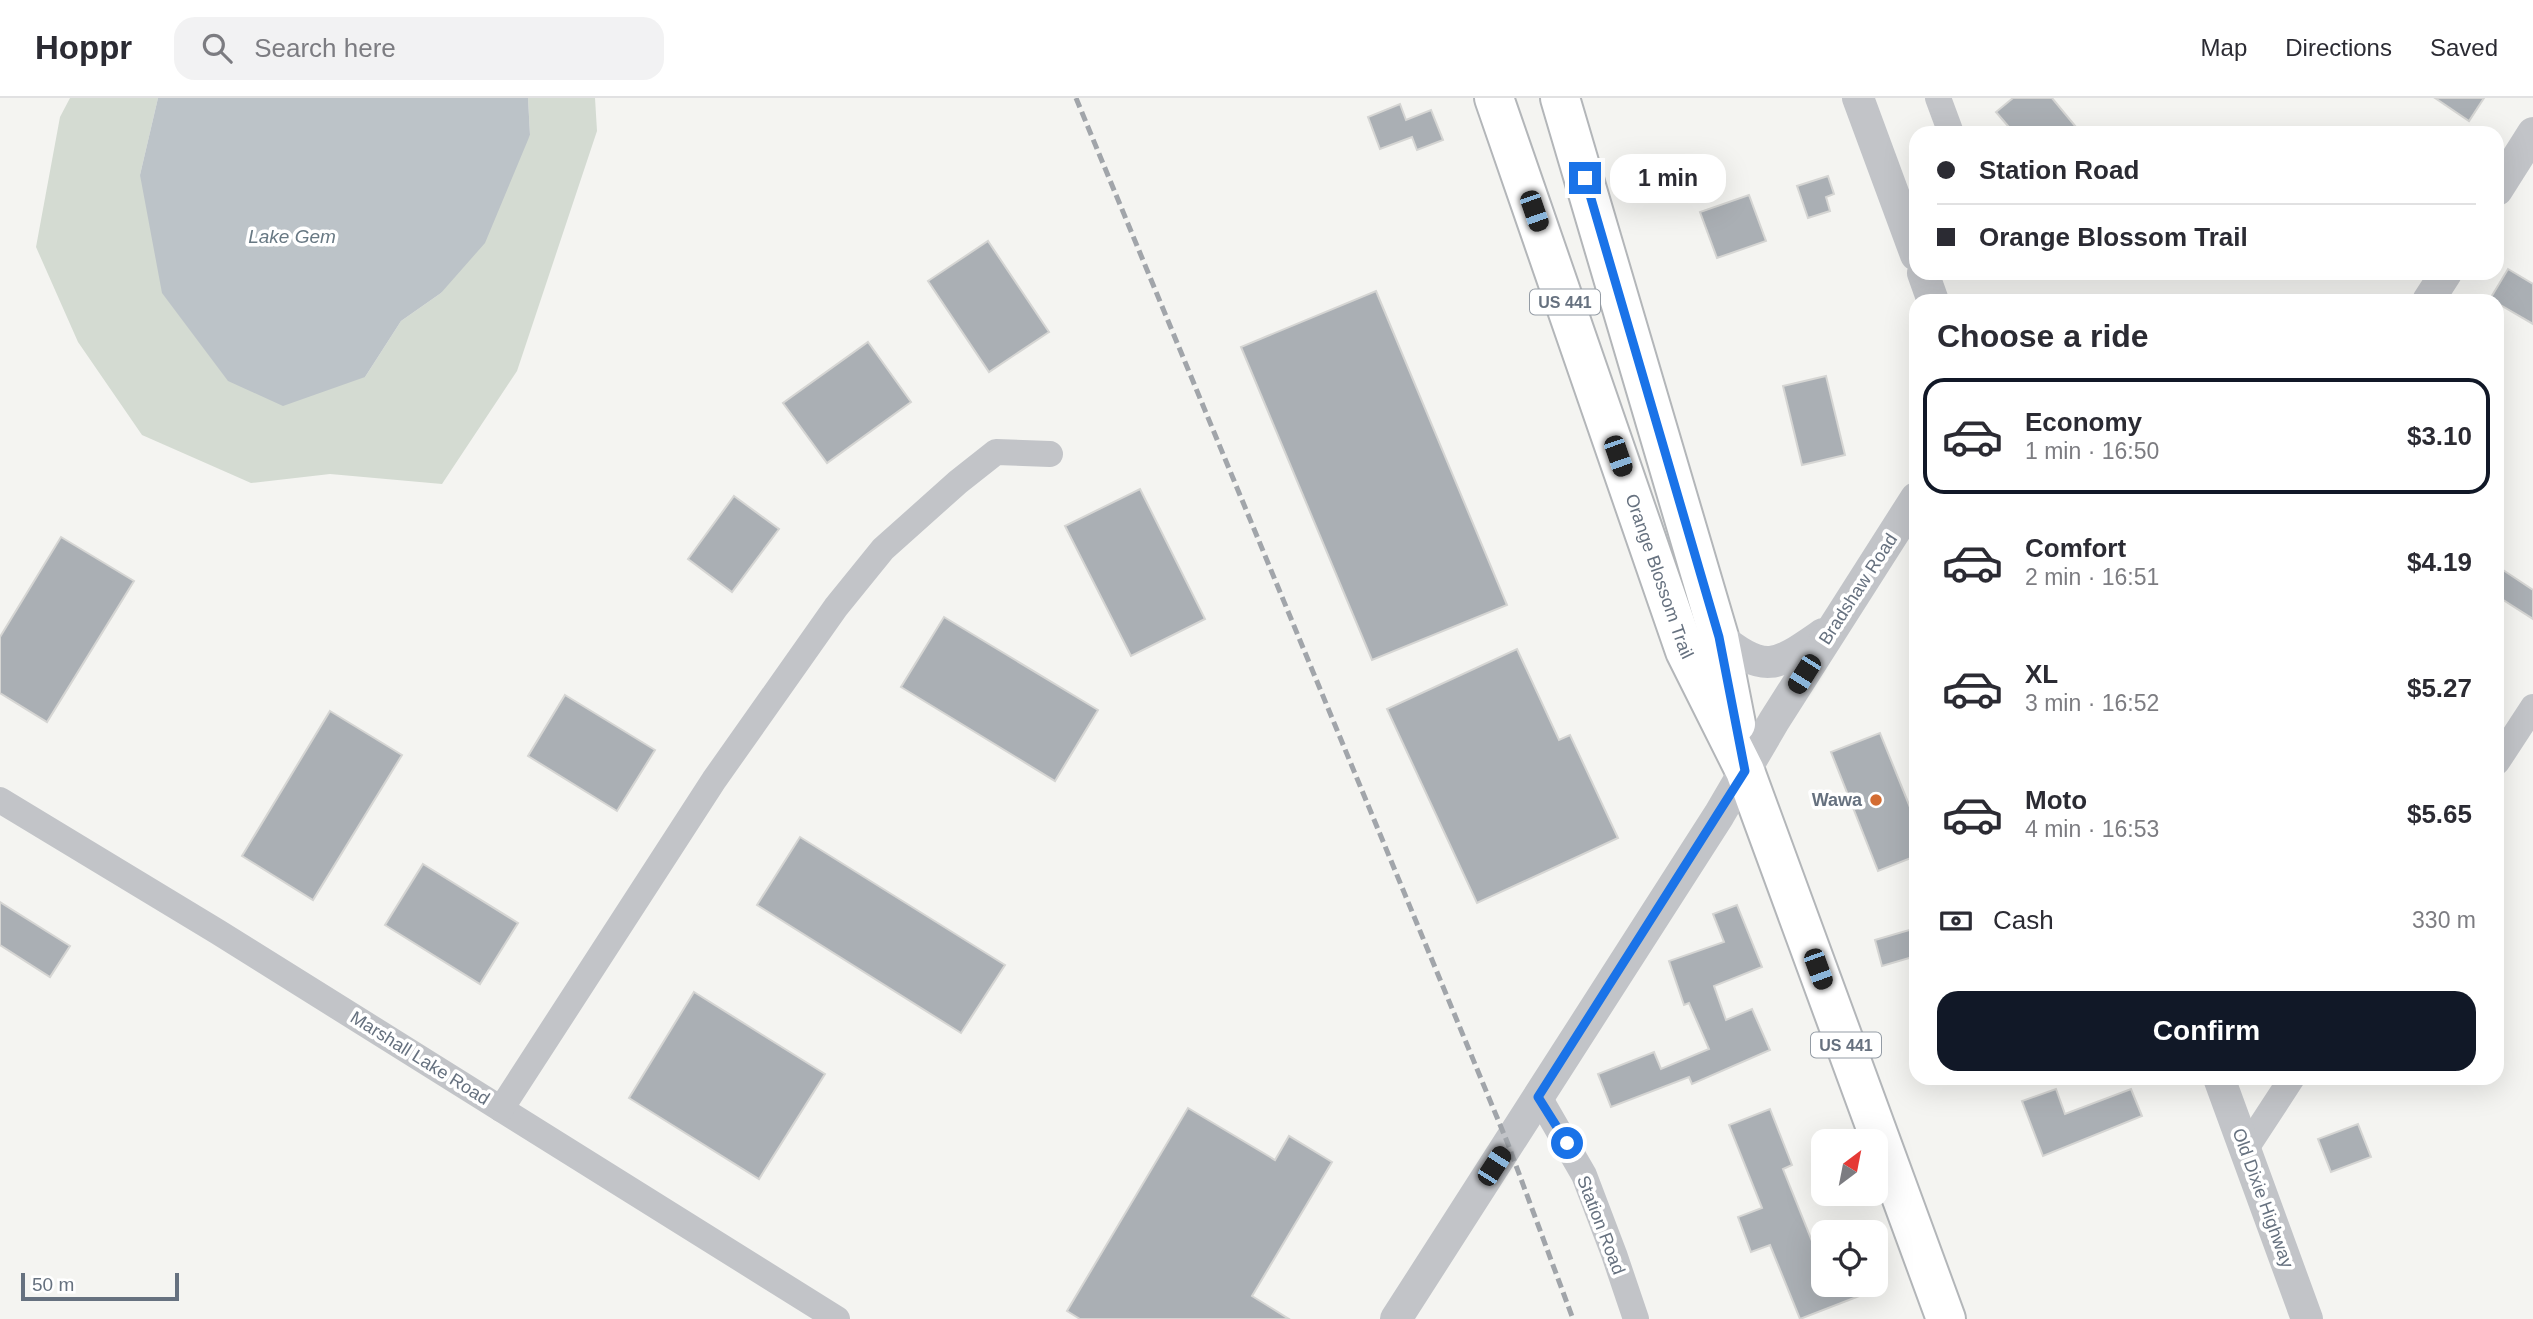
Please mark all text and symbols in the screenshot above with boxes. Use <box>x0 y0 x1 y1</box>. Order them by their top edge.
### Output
search box <box>174 17 664 80</box>
text: Hoppr <box>35 29 132 66</box>
icon: search <box>198 29 236 67</box>
text: Search here <box>254 33 396 63</box>
text: Map <box>2201 34 2247 61</box>
text: Directions <box>2285 34 2392 61</box>
text: Saved <box>2430 34 2498 61</box>
callout: 1 min <box>1610 154 1725 202</box>
text: Station Road <box>1979 155 2139 185</box>
route end <box>1569 162 1601 194</box>
text: 1 min <box>1638 165 1698 191</box>
car <box>1518 188 1551 234</box>
text: Orange Blossom Trail <box>1979 222 2248 252</box>
water label: Lake Gem <box>248 226 336 247</box>
road number: US 441 <box>1530 290 1600 314</box>
text: Choose a ride <box>1937 318 2149 354</box>
icon: car <box>1941 405 2004 468</box>
text: Economy <box>2025 407 2142 437</box>
text: $3.10 <box>2407 421 2472 451</box>
car <box>1602 433 1635 479</box>
text: 1 min · 16:50 <box>2025 438 2159 464</box>
street label: Orange Blossom Trail <box>1621 491 1697 662</box>
street label: Bradshaw Road <box>1815 530 1901 648</box>
icon: car <box>1941 531 2004 594</box>
text: Comfort <box>2025 533 2126 563</box>
text: $4.19 <box>2407 547 2472 577</box>
text: 2 min · 16:51 <box>2025 564 2159 590</box>
car <box>1784 651 1825 697</box>
icon: car <box>1941 657 2004 720</box>
text: XL <box>2025 659 2058 689</box>
text: $5.27 <box>2407 673 2472 703</box>
text: 3 min · 16:52 <box>2025 690 2159 716</box>
icon: car <box>1941 783 2004 846</box>
text: Moto <box>2025 785 2087 815</box>
place label: Wawa <box>1812 790 1863 810</box>
marker: Wawa <box>1868 792 1884 808</box>
text: $5.65 <box>2407 799 2472 829</box>
text: 4 min · 16:53 <box>2025 816 2159 842</box>
icon: cash <box>1937 902 1975 940</box>
text: Cash <box>1993 905 2054 935</box>
text: 330 m <box>2412 907 2476 933</box>
car <box>1801 946 1836 992</box>
button: Confirm <box>1937 991 2476 1071</box>
street label: Marshall Lake Road <box>347 1007 493 1109</box>
road number: US 441 <box>1811 1032 1881 1057</box>
street label: Old Dixie Highway <box>2228 1125 2298 1271</box>
route start <box>1551 1127 1583 1159</box>
north arrow <box>1811 1129 1888 1206</box>
map controls <box>1811 1129 1888 1297</box>
car <box>1474 1143 1515 1189</box>
street label: Station Road <box>1573 1173 1629 1277</box>
button: locate <box>1811 1220 1888 1297</box>
scale bar <box>21 1270 178 1302</box>
text: 50 m <box>32 1274 74 1295</box>

